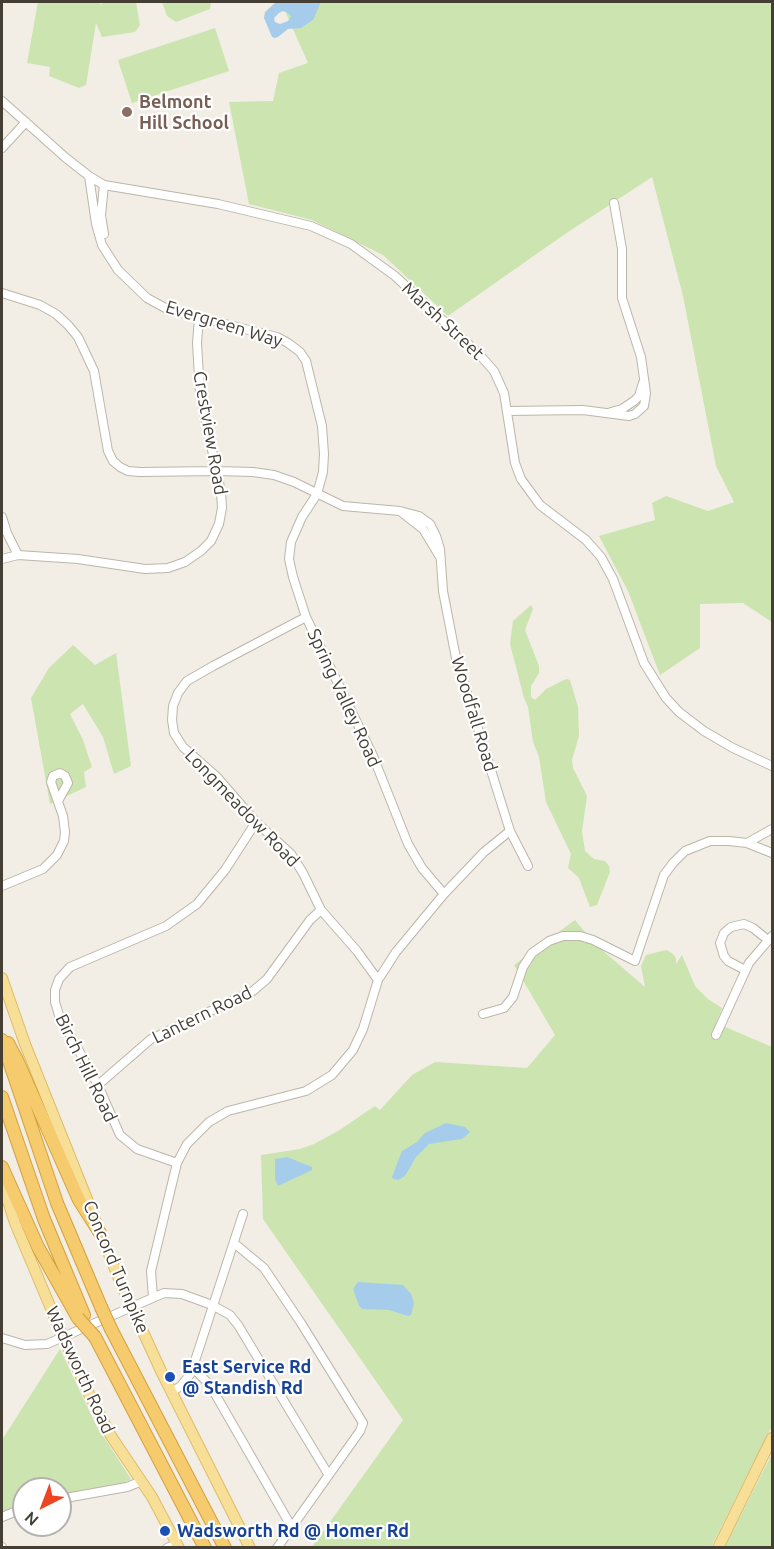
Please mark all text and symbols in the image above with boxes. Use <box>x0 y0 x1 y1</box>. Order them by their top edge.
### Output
place label: Belmont Hill School <box>139 91 229 134</box>
marker: Belmont Hill School <box>120 105 134 119</box>
street label: Marsh Street <box>398 278 488 364</box>
street label: Evergreen Way <box>163 296 285 352</box>
street label: Crestview Road <box>188 369 232 497</box>
street label: Spring Valley Road <box>303 625 385 771</box>
street label: Woodfall Road <box>446 654 502 774</box>
street label: Longmeadow Road <box>180 745 304 871</box>
street label: Lantern Road <box>149 982 255 1048</box>
street label: Birch Hill Road <box>51 1011 121 1125</box>
street label: Concord Turnpike <box>78 1197 154 1337</box>
street label: Wadsworth Road <box>41 1303 119 1437</box>
place label: East Service Rd @ Standish Rd <box>182 1356 311 1398</box>
marker: East Service Rd @ Standish Rd <box>163 1370 177 1384</box>
north arrow <box>12 1477 72 1537</box>
text: N <box>21 1508 42 1530</box>
place label: Wadsworth Rd @ Homer Rd <box>177 1520 409 1542</box>
marker: Wadsworth Rd @ Homer Rd <box>158 1524 172 1538</box>

